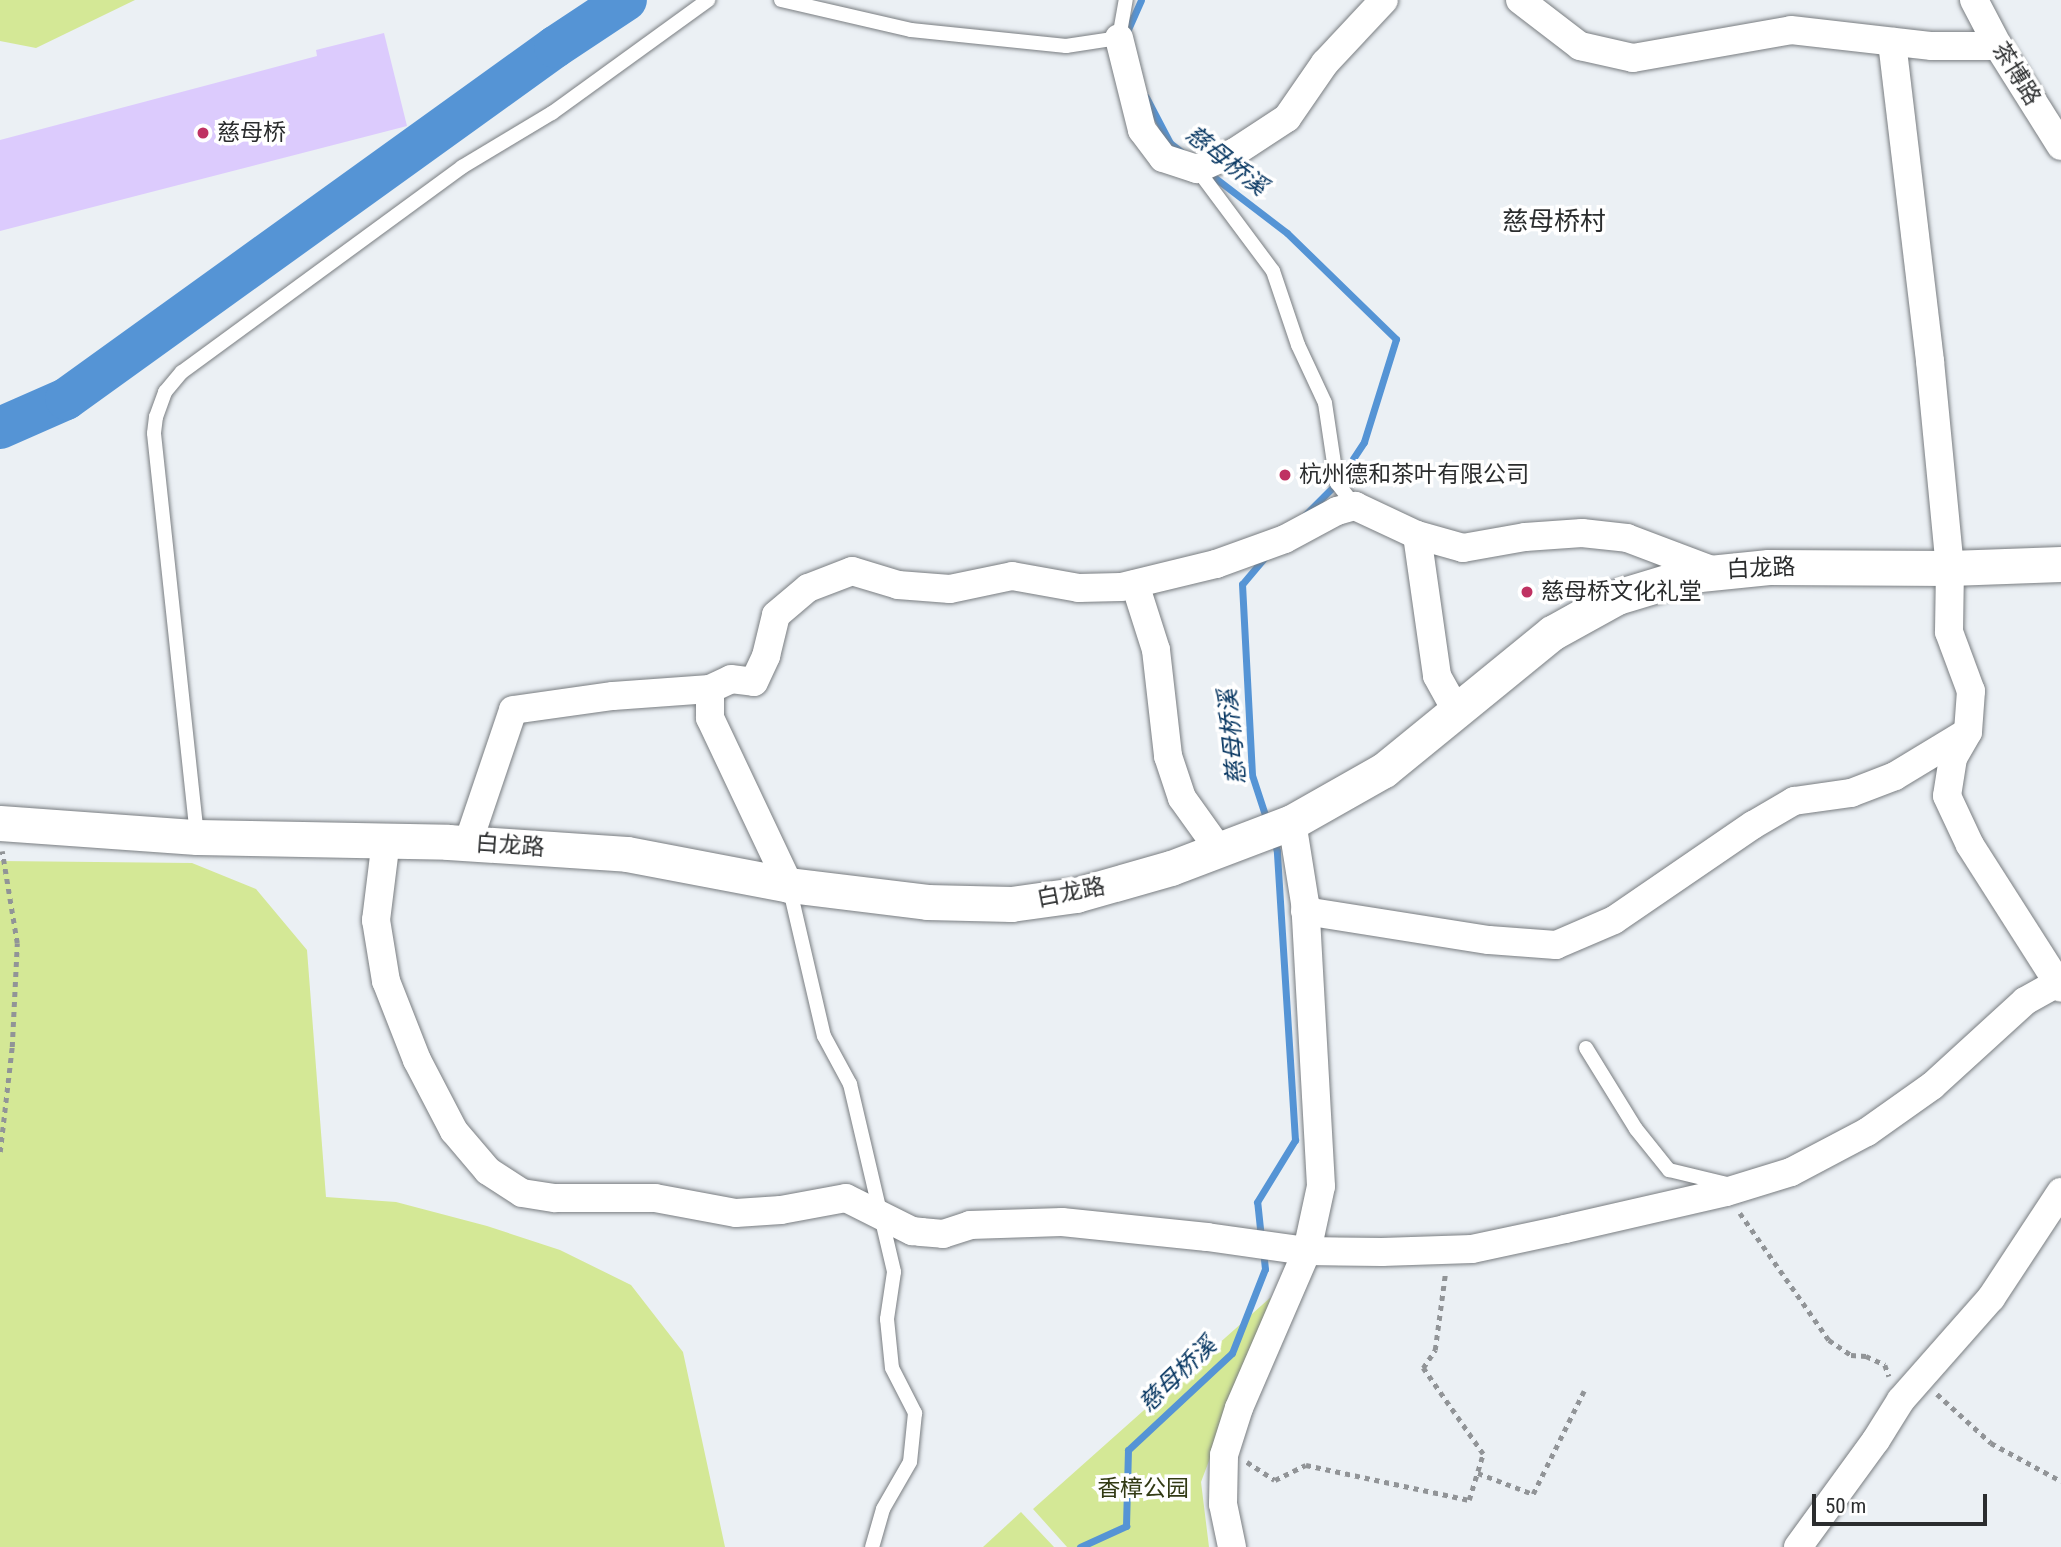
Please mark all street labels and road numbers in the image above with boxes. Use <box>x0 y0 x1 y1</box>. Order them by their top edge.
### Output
street label: 茶博路 <box>1986 37 2046 111</box>
street label: 白龙路 <box>1726 553 1796 585</box>
street label: 白龙路 <box>475 830 545 862</box>
street label: 白龙路 <box>1035 873 1107 913</box>

